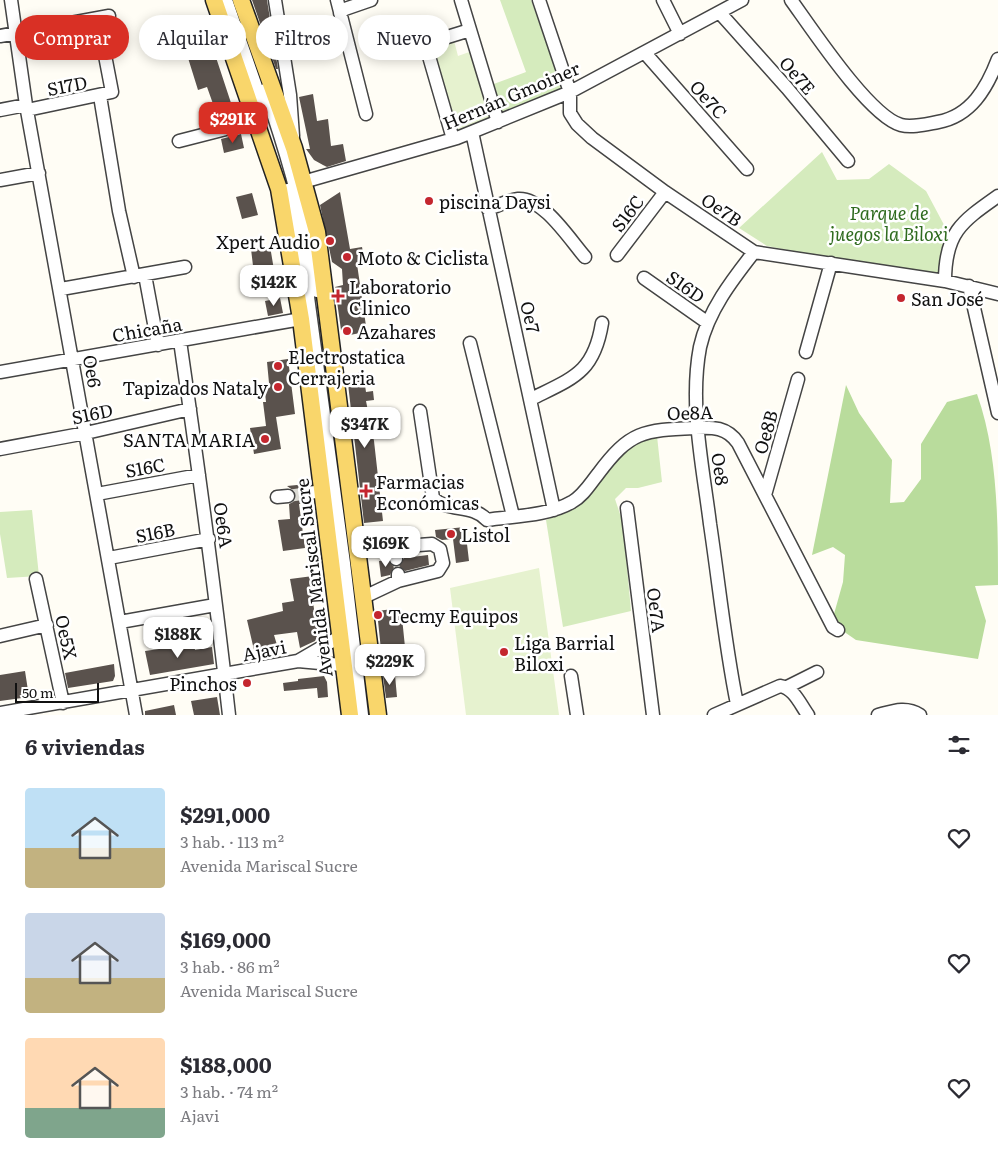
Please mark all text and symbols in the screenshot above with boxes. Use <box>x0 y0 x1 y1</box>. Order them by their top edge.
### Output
chip: Comprar <box>15 15 129 60</box>
chip: Alquilar <box>139 15 246 60</box>
chip: Filtros <box>256 15 348 60</box>
chip: Nuevo <box>358 15 450 60</box>
street label: Oe7E <box>774 50 822 100</box>
street label: Hernán Gmoiner <box>438 54 584 136</box>
street label: S17D <box>45 68 89 102</box>
street label: Oe7C <box>684 73 734 125</box>
pin: $291K <box>198 102 268 144</box>
text: $291K <box>210 106 256 130</box>
street label: Oe7B <box>696 185 748 233</box>
place label: piscina Daysi <box>439 188 551 215</box>
street label: S16C <box>604 189 650 237</box>
marker: piscina Daysi <box>423 195 435 207</box>
park label: Parque de juegos la Biloxi <box>829 199 949 247</box>
place label: Xpert Audio <box>216 228 320 255</box>
marker: Xpert Audio <box>324 235 336 247</box>
place label: Moto & Ciclista <box>357 244 489 271</box>
marker: Moto & Ciclista <box>341 251 353 263</box>
street label: S16D <box>661 263 711 309</box>
pin: $142K <box>239 264 309 307</box>
text: $142K <box>251 269 297 293</box>
place label: Laboratorio Clinico <box>349 273 451 321</box>
place label: San José <box>911 285 984 312</box>
marker: Laboratorio Clinico <box>331 289 345 303</box>
marker: San José <box>895 292 907 304</box>
street label: Oe7 <box>514 298 548 336</box>
street label: Chicaña <box>110 310 184 348</box>
place label: Azahares <box>357 318 436 345</box>
marker: Azahares <box>341 325 353 337</box>
place label: Electrostatica Cerrajeria <box>288 343 406 391</box>
street label: Oe6 <box>77 353 109 390</box>
marker: Electrostatica Cerrajeria <box>272 360 284 372</box>
place label: Tapizados Nataly <box>122 374 269 401</box>
marker: Tapizados Nataly <box>272 381 284 393</box>
street label: S16D <box>69 395 115 431</box>
street label: Oe8A <box>667 398 713 426</box>
pin: $347K <box>330 406 400 449</box>
street label: Oe8B <box>746 407 784 457</box>
text: $347K <box>341 411 389 435</box>
place label: SANTA MARIA <box>123 426 255 453</box>
marker: SANTA MARIA <box>259 433 271 445</box>
street label: S16C <box>123 450 167 484</box>
street label: Oe8 <box>705 451 737 487</box>
place label: Farmacias Económicas <box>376 468 479 516</box>
street label: Avenida Mariscal Sucre <box>287 477 339 679</box>
marker: Farmacias Económicas <box>360 485 372 497</box>
street label: Oe6A <box>207 500 241 550</box>
street label: S16B <box>133 515 177 549</box>
place label: Listol <box>461 521 510 548</box>
pin: $169K <box>351 526 421 568</box>
marker: Listol <box>445 528 457 540</box>
text: $169K <box>362 530 410 554</box>
street label: Oe7A <box>641 586 673 634</box>
place label: Tecmy Equipos <box>388 602 518 629</box>
marker: Tecmy Equipos <box>372 609 384 621</box>
street label: Oe5X <box>49 612 85 662</box>
pin: $188K <box>143 616 213 659</box>
text: $188K <box>154 621 202 645</box>
place label: Liga Barrial Biloxi <box>514 629 615 677</box>
street label: Ajavi <box>240 633 288 667</box>
pin: $229K <box>355 644 425 686</box>
marker: Liga Barrial Biloxi <box>498 646 510 658</box>
text: $229K <box>366 648 414 672</box>
place label: Pinchos <box>169 670 237 697</box>
marker: Pinchos <box>241 677 253 689</box>
scale bar <box>15 680 99 703</box>
text: 50 m <box>22 682 54 702</box>
text: 6 viviendas <box>25 730 145 761</box>
icon: filters <box>945 731 973 759</box>
text: $291,000 <box>180 798 270 829</box>
icon: home <box>65 808 125 868</box>
icon: heart <box>945 824 973 852</box>
text: 3 hab. · 113 m² <box>180 829 284 853</box>
text: Avenida Mariscal Sucre <box>180 853 358 877</box>
text: $169,000 <box>180 923 271 954</box>
icon: home <box>65 933 125 993</box>
icon: heart <box>945 949 973 977</box>
text: 3 hab. · 86 m² <box>180 954 280 978</box>
text: Avenida Mariscal Sucre <box>180 978 358 1002</box>
text: $188,000 <box>180 1048 272 1079</box>
icon: home <box>65 1058 125 1118</box>
icon: heart <box>945 1074 973 1102</box>
text: 3 hab. · 74 m² <box>180 1079 278 1103</box>
text: Ajavi <box>180 1103 219 1127</box>

